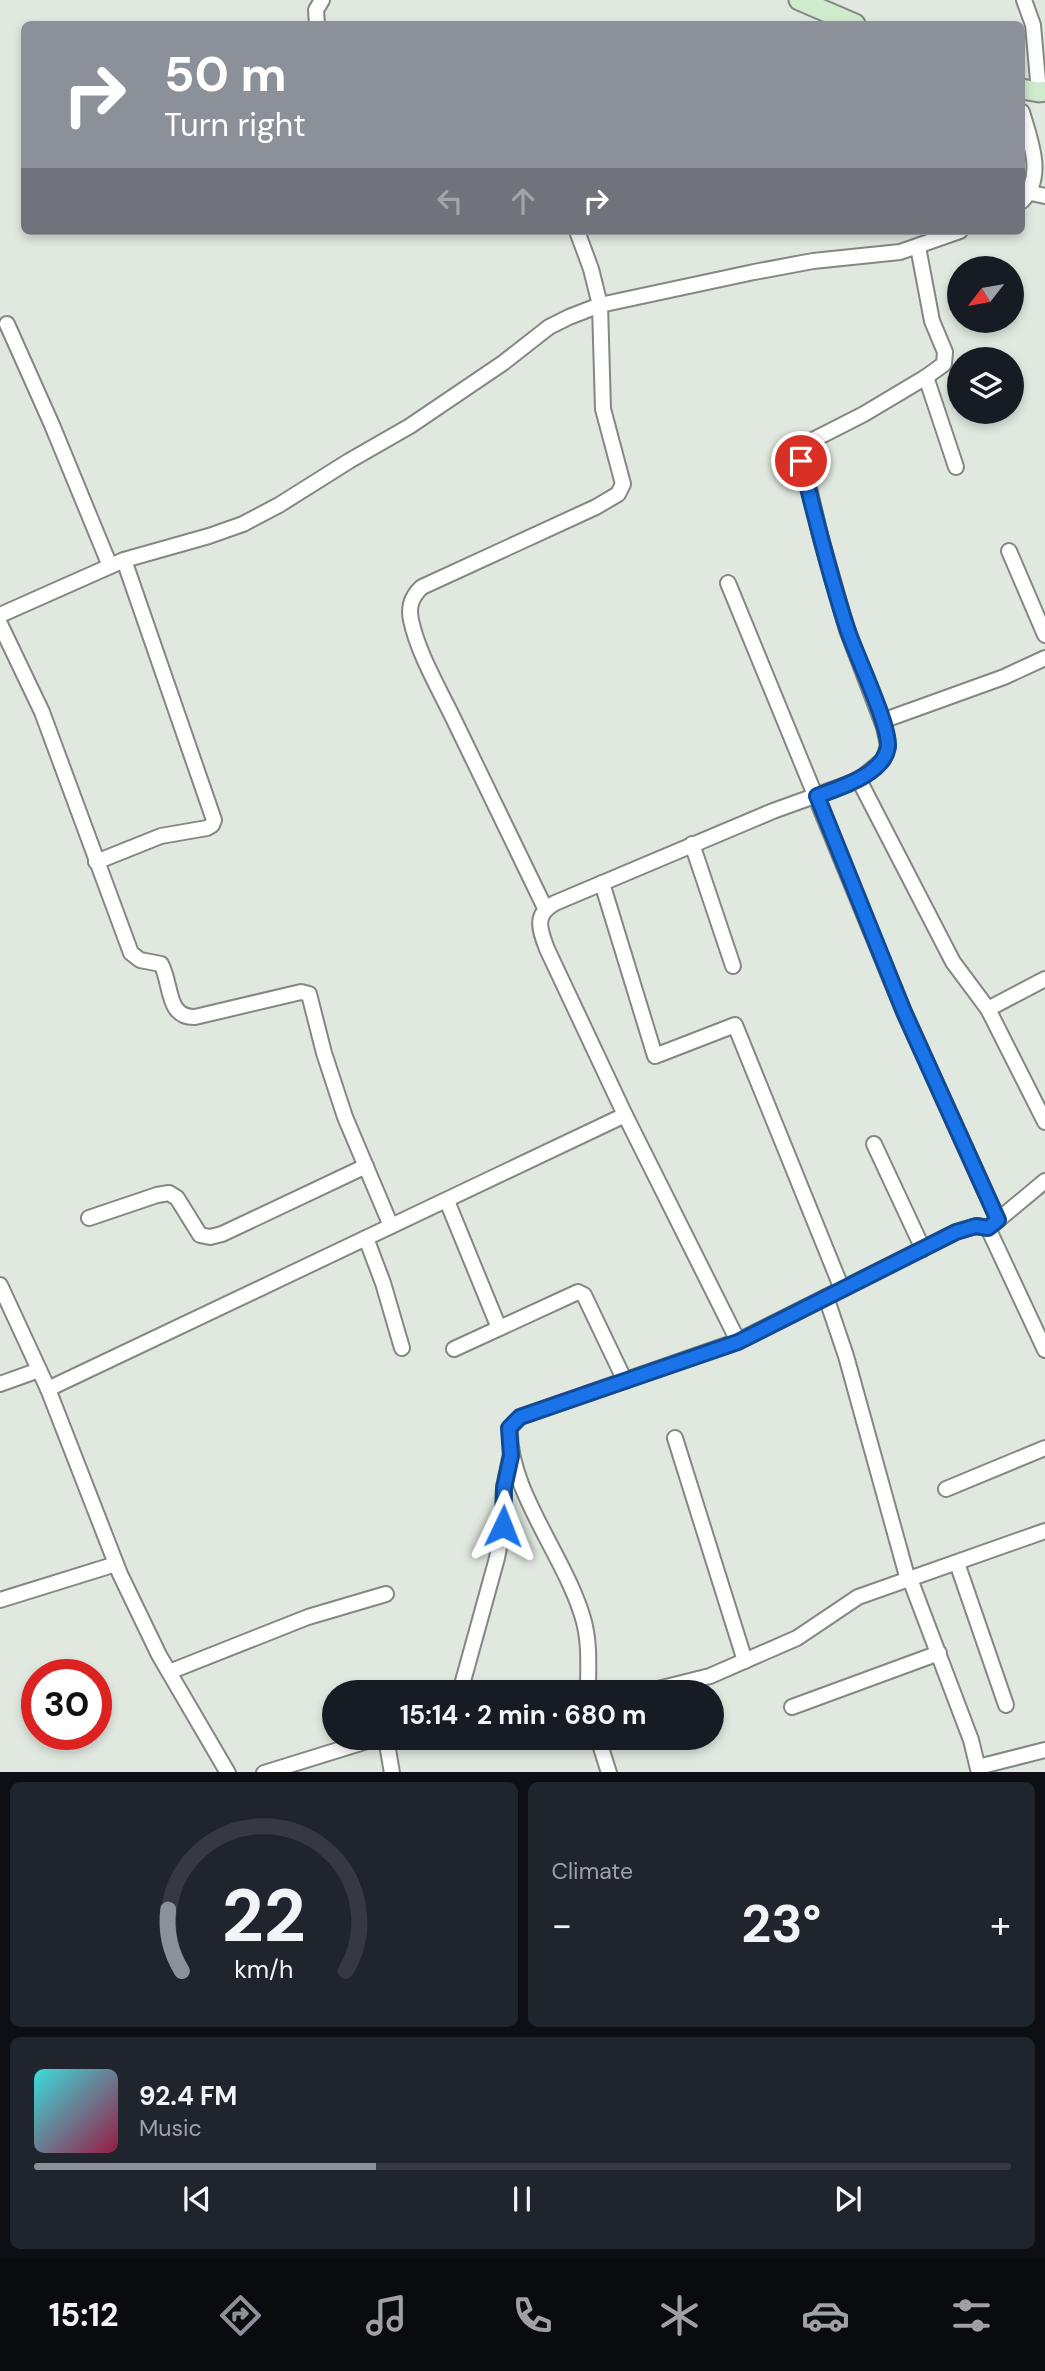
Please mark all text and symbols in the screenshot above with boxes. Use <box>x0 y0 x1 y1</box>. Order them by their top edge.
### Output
text: 50 m <box>164 42 287 106</box>
icon: right <box>49 49 140 140</box>
text: Turn right <box>164 104 306 146</box>
icon: left <box>431 182 469 220</box>
icon: ahead <box>504 182 542 220</box>
icon: right <box>577 182 615 220</box>
north arrow <box>947 256 1024 332</box>
map controls <box>947 256 1024 424</box>
button: layers <box>947 347 1024 424</box>
pin <box>771 431 831 491</box>
icon: arrive <box>782 442 820 480</box>
position arrow <box>466 1489 540 1563</box>
speed limit sign: 30 <box>21 1659 112 1750</box>
text: 15:14 · 2 min · 680 m <box>400 1698 646 1732</box>
text: Climate <box>552 1856 633 1886</box>
text: 22 <box>222 1869 306 1964</box>
text: 23° <box>741 1890 821 1958</box>
text: − <box>552 1900 572 1950</box>
text: + <box>990 1900 1011 1950</box>
text: km/h <box>234 1952 293 1985</box>
text: 92.4 FM <box>139 2079 237 2113</box>
text: Music <box>139 2113 202 2143</box>
icon: previous <box>178 2180 216 2218</box>
icon: pause <box>503 2180 541 2218</box>
icon: next <box>829 2180 867 2218</box>
icon: directions <box>216 2291 265 2340</box>
icon: music <box>362 2291 411 2340</box>
icon: phone <box>508 2291 557 2340</box>
icon: climate <box>655 2291 704 2340</box>
icon: car <box>801 2291 850 2340</box>
icon: filters <box>947 2291 996 2340</box>
text: 15:12 <box>49 2294 118 2336</box>

